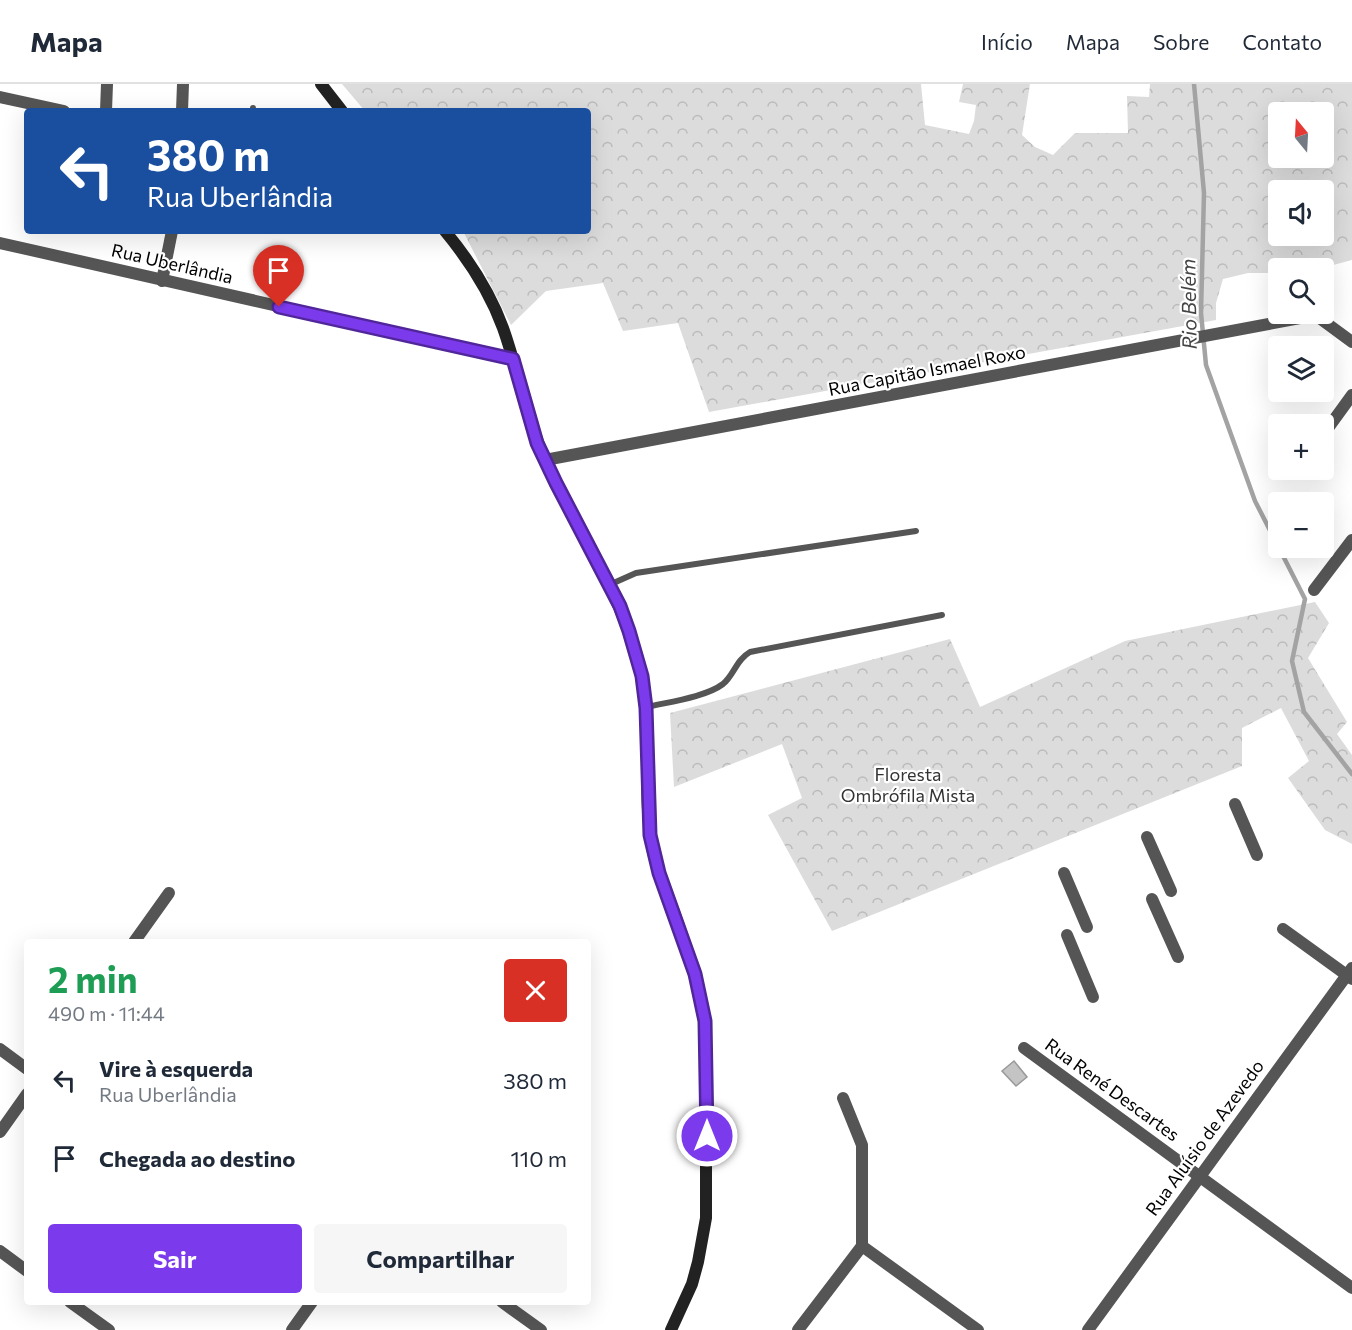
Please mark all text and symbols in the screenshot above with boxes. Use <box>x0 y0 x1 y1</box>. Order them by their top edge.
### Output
text: Mapa <box>30 24 103 58</box>
text: Início <box>981 29 1033 54</box>
text: Mapa <box>1066 29 1120 54</box>
text: Sobre <box>1153 29 1209 54</box>
text: Contato <box>1242 29 1322 54</box>
north arrow <box>1268 102 1334 168</box>
map controls <box>1268 102 1334 558</box>
text: 380 m <box>147 128 270 180</box>
icon: left <box>48 132 126 210</box>
text: Rua Uberlândia <box>147 180 333 213</box>
button: sound <box>1268 180 1334 246</box>
street label: Rua Uberlândia <box>109 238 235 288</box>
pin <box>253 245 304 307</box>
icon: arrive <box>262 254 295 287</box>
water label: Rio Belém <box>1175 258 1201 350</box>
button: search <box>1268 258 1334 324</box>
button: layers <box>1268 336 1334 402</box>
street label: Rua Capitão Ismael Roxo <box>826 340 1027 400</box>
button: + <box>1268 414 1334 480</box>
button: − <box>1268 492 1334 558</box>
park label: Floresta Ombrófila Mista <box>841 763 975 806</box>
text: 2 min <box>48 956 138 1000</box>
button: close <box>504 959 567 1022</box>
text: 490 m · 11:44 <box>48 1001 165 1025</box>
street label: Rua René Descartes <box>1041 1033 1184 1145</box>
text: Vire à esquerda <box>99 1055 253 1082</box>
street label: Rua Aluísio de Azevedo <box>1140 1055 1268 1220</box>
icon: left <box>48 1064 81 1097</box>
text: 380 m <box>503 1067 567 1094</box>
text: Rua Uberlândia <box>99 1082 237 1106</box>
position arrow <box>675 1104 739 1168</box>
icon: arrive <box>48 1142 81 1175</box>
text: Chegada ao destino <box>99 1145 295 1172</box>
text: 110 m <box>510 1145 567 1172</box>
button: Sair <box>48 1224 302 1293</box>
button: Compartilhar <box>314 1224 567 1293</box>

